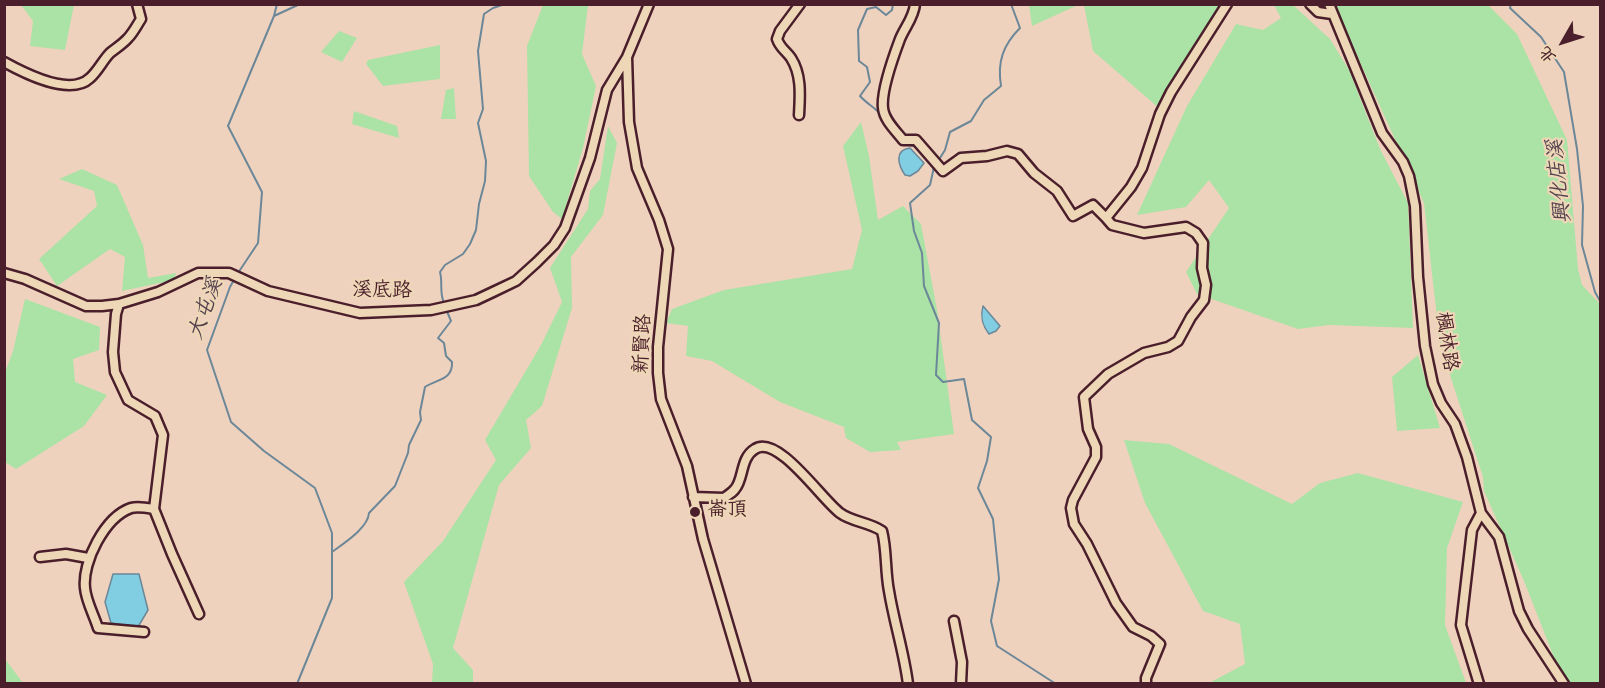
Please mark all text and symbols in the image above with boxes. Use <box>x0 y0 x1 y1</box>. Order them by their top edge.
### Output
north arrow <box>1533 12 1593 72</box>
text: 北 <box>1535 40 1563 67</box>
water label: 興化店溪 <box>1545 138 1579 224</box>
water label: 大屯溪 <box>185 276 231 344</box>
street label: 溪底路 <box>352 280 412 306</box>
street label: 楓林路 <box>1428 311 1460 373</box>
street label: 新賢路 <box>631 313 659 375</box>
place label: 崙頂 <box>707 500 747 524</box>
marker: 崙頂 <box>688 505 702 519</box>

